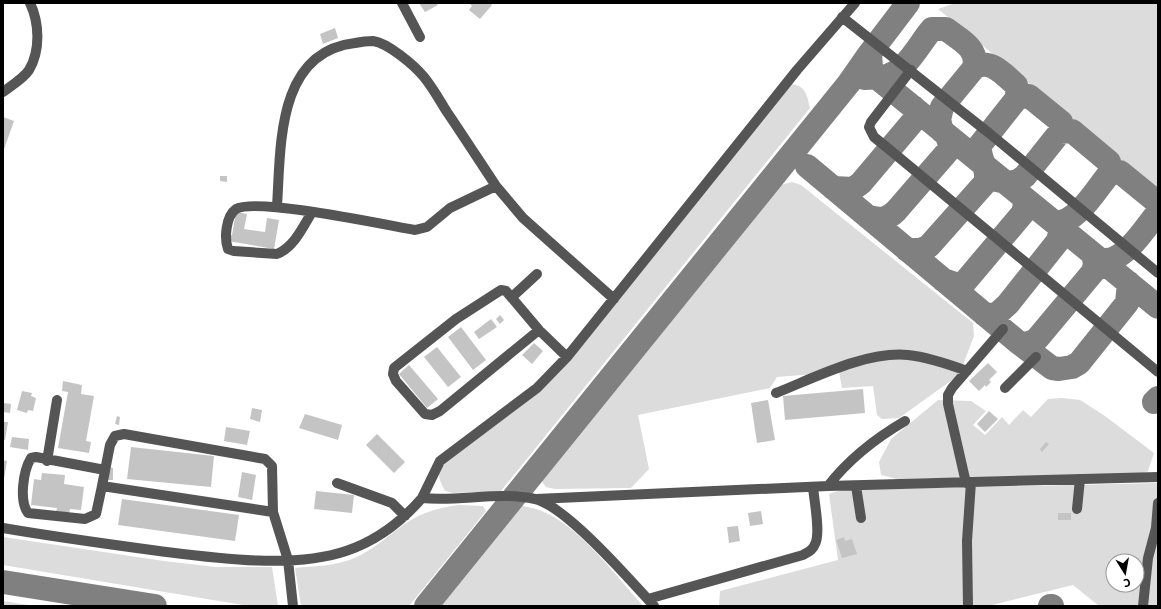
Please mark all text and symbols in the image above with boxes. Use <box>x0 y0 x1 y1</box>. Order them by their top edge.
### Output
north arrow <box>1105 553 1145 593</box>
text: С <box>1122 575 1132 591</box>

